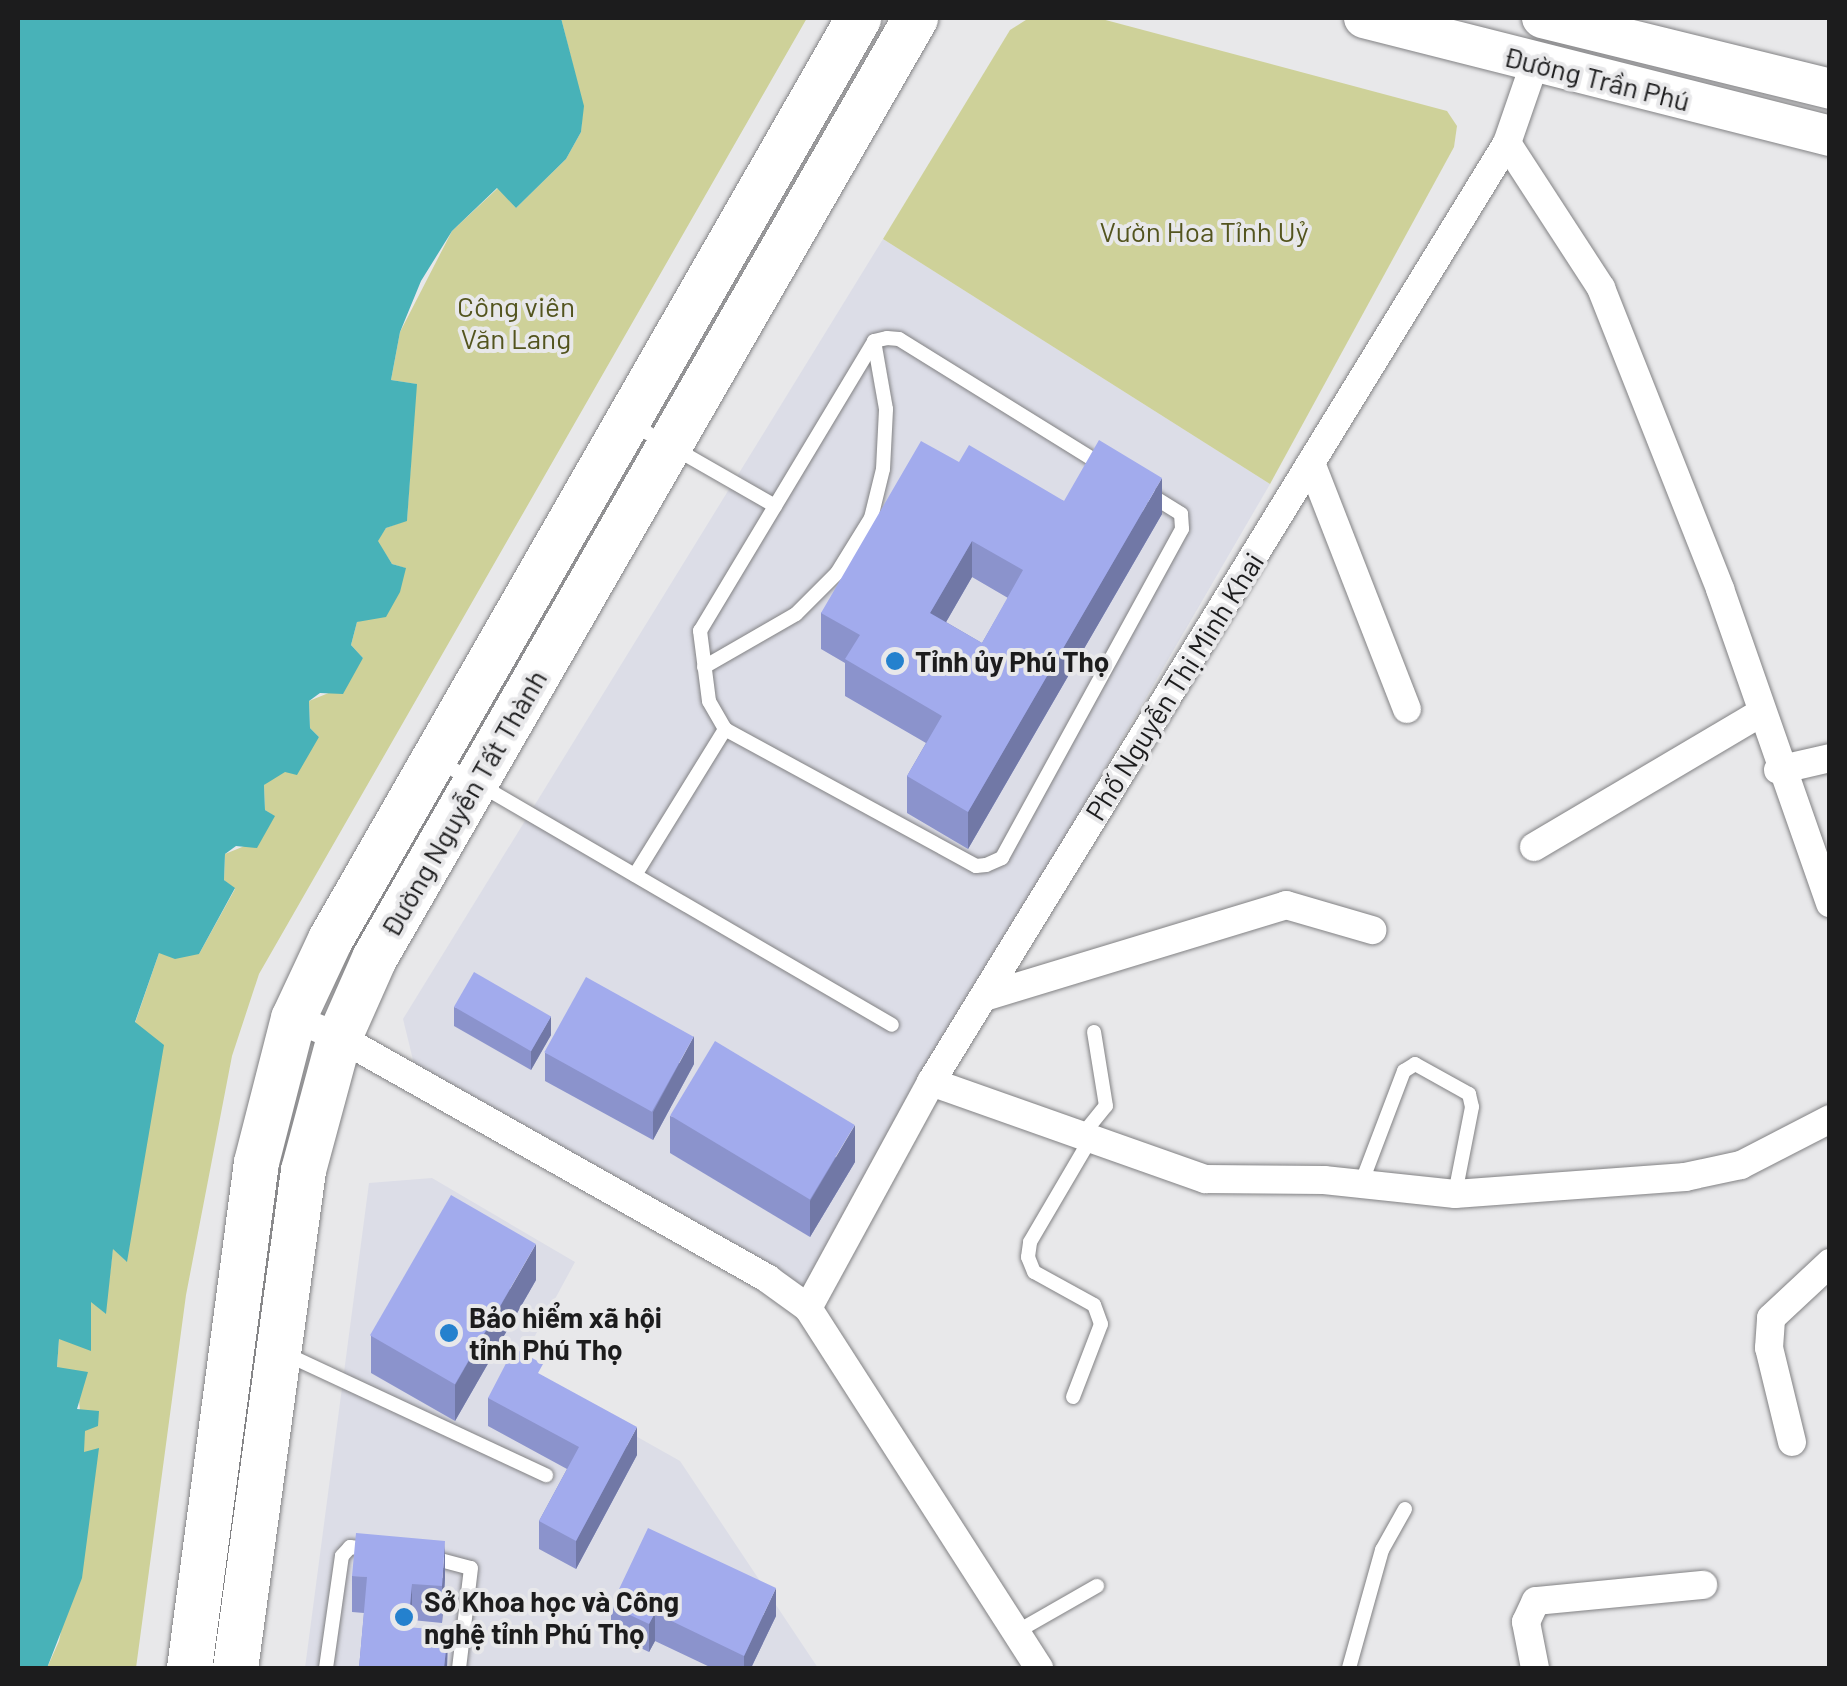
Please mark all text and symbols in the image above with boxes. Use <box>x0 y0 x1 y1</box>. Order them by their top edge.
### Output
street label: Đường Trần Phú <box>1500 39 1694 117</box>
park label: Vườn Hoa Tỉnh Uỷ <box>1099 214 1309 248</box>
park label: Công viên Văn Lang <box>457 289 575 355</box>
street label: Phố Nguyễn Thị Minh Khai <box>1078 546 1270 826</box>
place label: Tỉnh ủy Phú Thọ <box>915 644 1109 678</box>
marker: Tỉnh ủy Phú Thọ <box>884 650 906 672</box>
street label: Đường Nguyễn Tất Thành <box>373 664 553 942</box>
place label: Bảo hiểm xã hội tỉnh Phú Thọ <box>469 1300 662 1366</box>
marker: Bảo hiểm xã hội tỉnh Phú Thọ <box>438 1322 460 1344</box>
place label: Sở Khoa học và Công nghệ tỉnh Phú Thọ <box>424 1584 679 1650</box>
marker: Sở Khoa học và Công nghệ tỉnh Phú Thọ <box>393 1606 415 1628</box>

